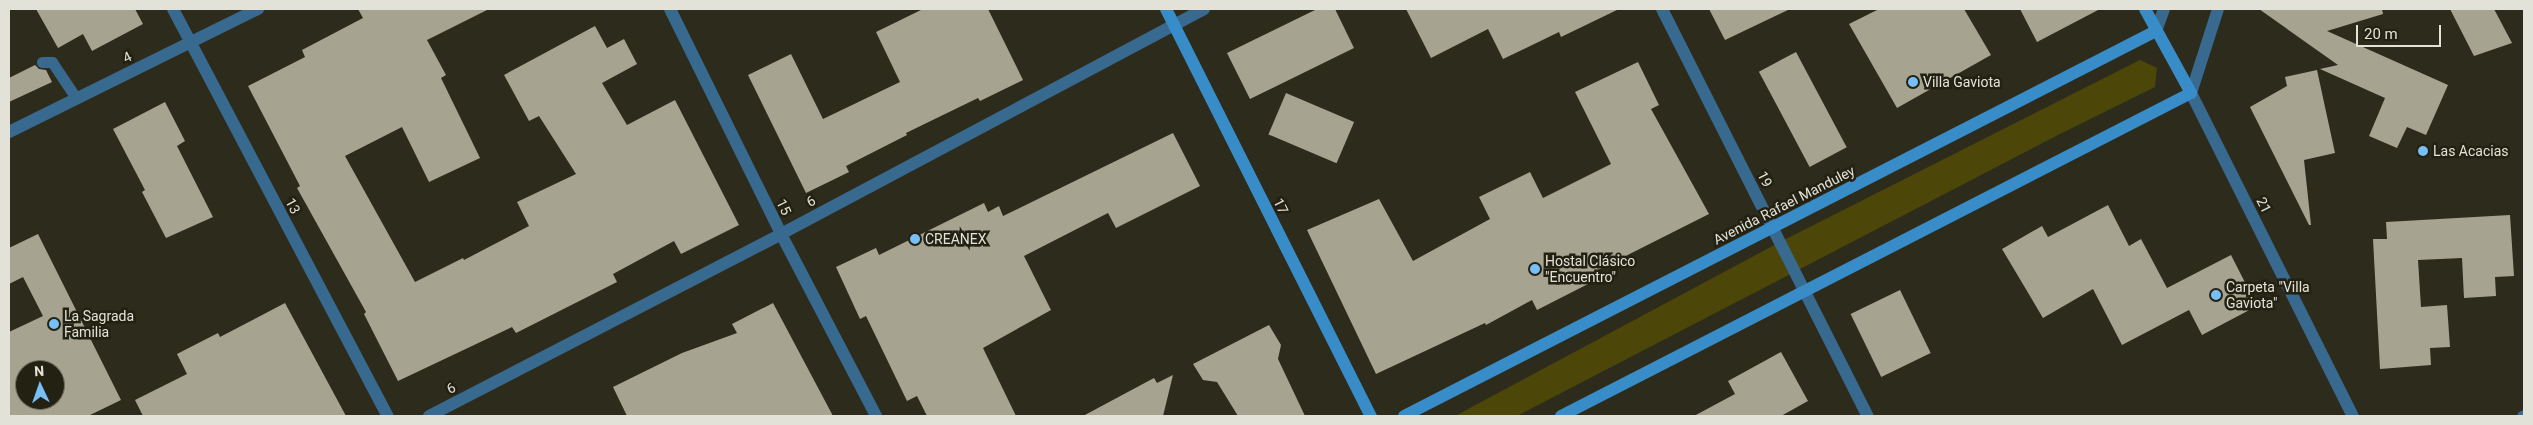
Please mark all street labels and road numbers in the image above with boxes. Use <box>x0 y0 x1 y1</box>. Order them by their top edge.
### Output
street label: 4 <box>120 48 134 66</box>
street label: Avenida Rafael Manduley <box>1710 162 1858 248</box>
street label: 19 <box>1754 168 1776 190</box>
street label: 6 <box>804 192 818 210</box>
street label: 21 <box>2253 194 2275 216</box>
street label: 13 <box>282 195 304 217</box>
street label: 17 <box>1270 195 1292 217</box>
street label: 15 <box>773 196 795 218</box>
street label: 6 <box>444 379 458 397</box>

